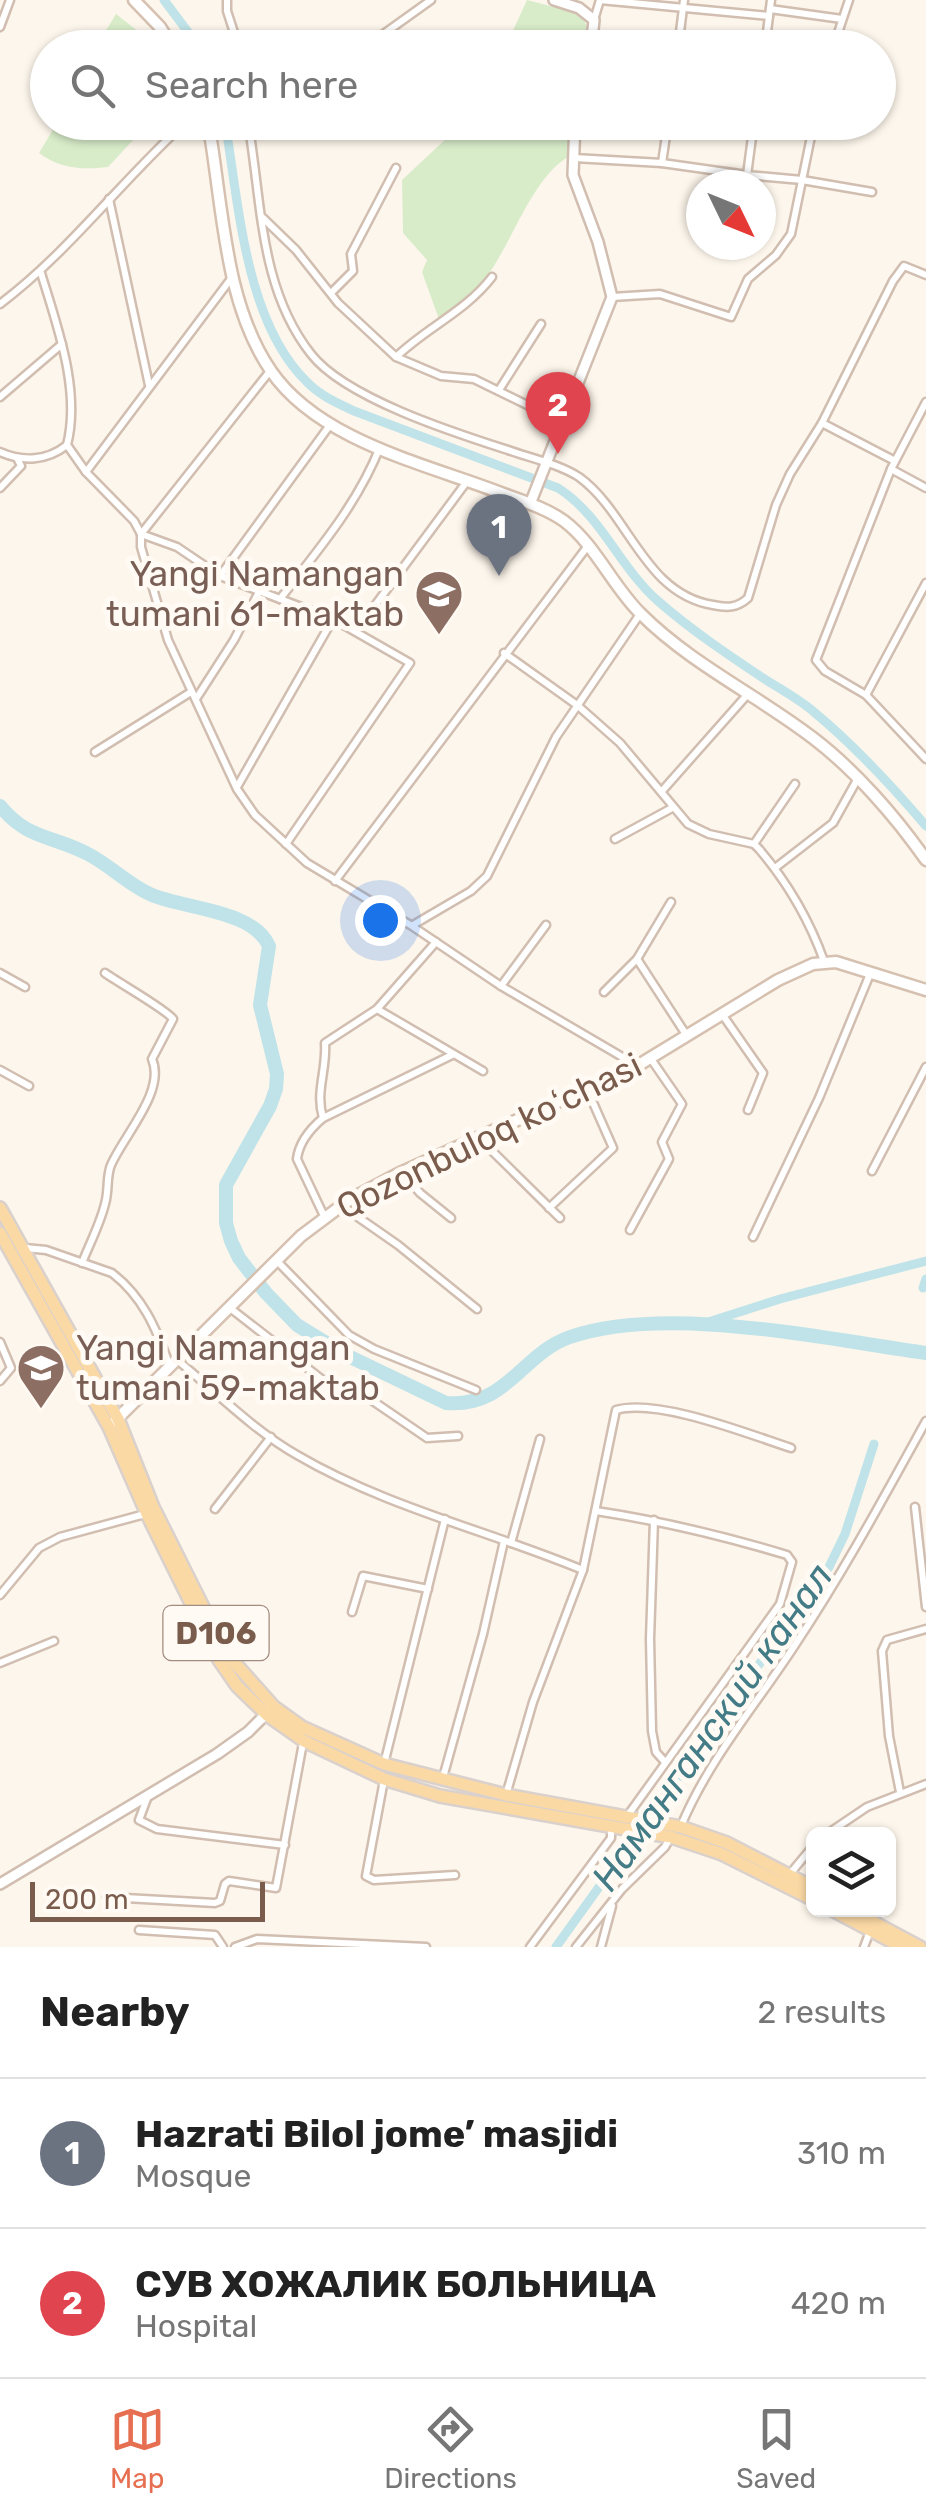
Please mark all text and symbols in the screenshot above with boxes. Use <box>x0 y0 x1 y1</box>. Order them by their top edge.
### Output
search box <box>30 30 896 140</box>
icon: search <box>65 58 120 113</box>
text: Search here <box>145 62 358 108</box>
north arrow <box>686 170 776 260</box>
pin: 2 <box>526 372 590 454</box>
pin: 1 <box>466 494 532 576</box>
place label: Yangi Namangan tumani 61-maktab <box>106 553 404 635</box>
school or university icon: Yangi Namangan tumani 61-maktab <box>413 568 465 636</box>
your location <box>355 895 406 946</box>
street label: Qozonbuloq koʻchasi <box>330 1044 648 1228</box>
place label: Yangi Namangan tumani 59-maktab <box>76 1327 380 1409</box>
school or university icon: Yangi Namangan tumani 59-maktab <box>15 1342 67 1410</box>
water label: Наманганский канал <box>582 1555 842 1899</box>
road number: D106 <box>164 1606 268 1660</box>
map controls <box>806 1827 896 1917</box>
button: layers <box>806 1827 896 1917</box>
scale bar <box>30 1877 265 1922</box>
text: 200 m <box>45 1883 129 1916</box>
text: Nearby <box>40 1987 190 2037</box>
text: 2 results <box>757 1993 886 2031</box>
text: Hazrati Bilol jome’ masjidi <box>135 2111 618 2157</box>
text: 1 <box>65 2134 80 2172</box>
text: 310 m <box>797 2134 886 2172</box>
text: Mosque <box>135 2157 251 2195</box>
text: СУВ ХОЖАЛИК БОЛЬНИЦА <box>135 2261 656 2307</box>
text: 2 <box>62 2284 83 2322</box>
text: 420 m <box>791 2284 886 2322</box>
text: Hospital <box>135 2307 257 2345</box>
tab: Map <box>110 2402 165 2495</box>
tab: Directions <box>384 2402 517 2495</box>
tab: Saved <box>736 2402 816 2495</box>

